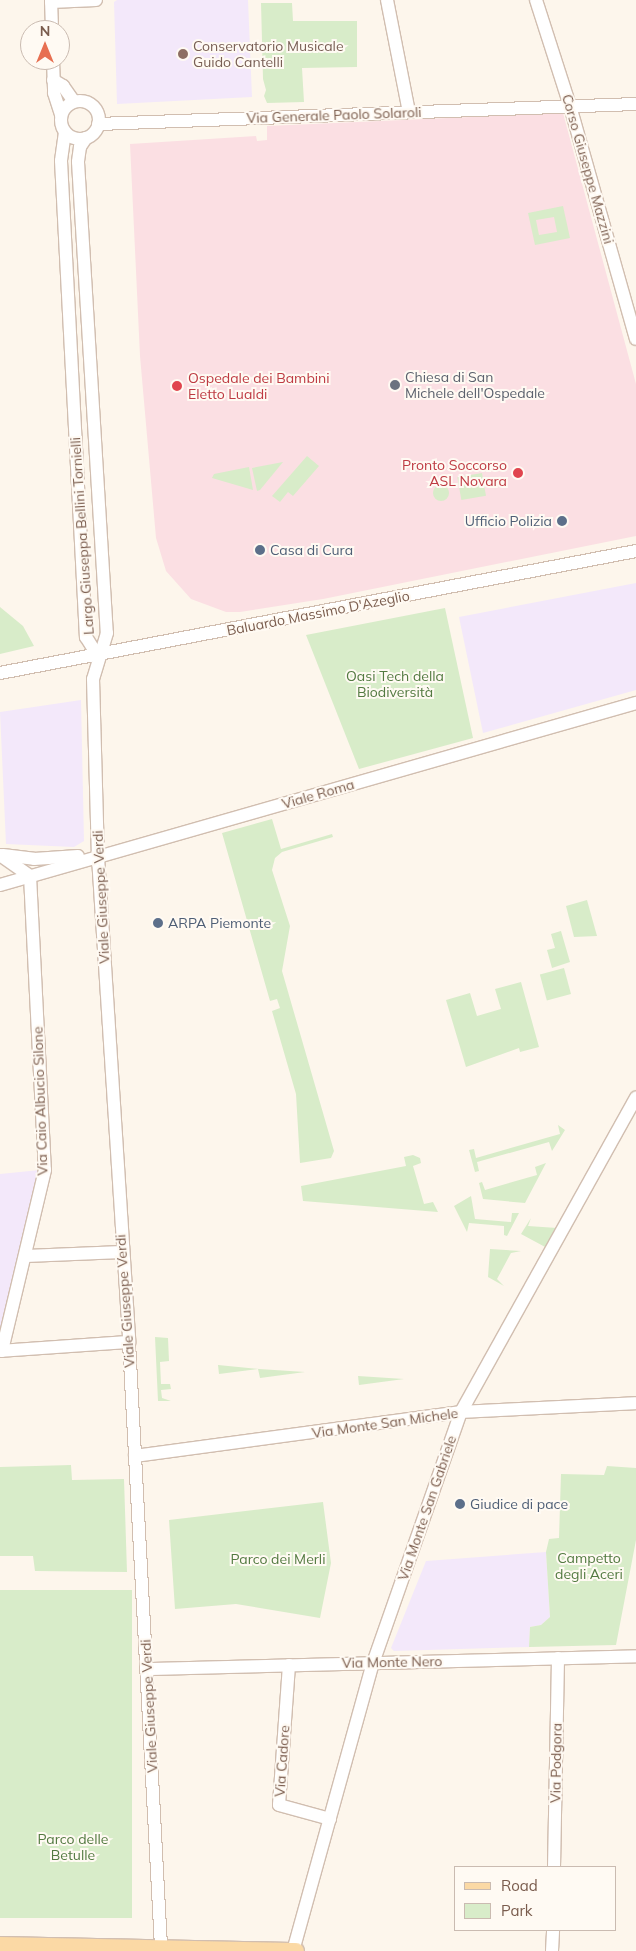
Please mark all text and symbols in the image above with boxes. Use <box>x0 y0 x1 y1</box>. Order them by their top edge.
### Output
north arrow <box>20 20 70 70</box>
text: N <box>40 22 50 40</box>
place label: Conservatorio Musicale Guido Cantelli <box>193 38 344 70</box>
marker: Conservatorio Musicale Guido Cantelli <box>177 48 189 60</box>
street label: Corso Giuseppe Mazzini <box>559 92 617 246</box>
street label: Via Generale Paolo Solaroli <box>246 104 422 126</box>
place label: Chiesa di San Michele dell'Ospedale <box>405 369 545 402</box>
place label: Ospedale dei Bambini Eletto Lualdi <box>188 370 330 402</box>
marker: Ospedale dei Bambini Eletto Lualdi <box>170 379 184 393</box>
marker: Chiesa di San Michele dell'Ospedale <box>389 379 401 391</box>
street label: Largo Giuseppa Bellini Tornielli <box>67 437 97 635</box>
place label: Pronto Soccorso ASL Novara <box>402 457 507 490</box>
marker: Pronto Soccorso ASL Novara <box>511 466 525 480</box>
place label: Ufficio Polizia <box>465 513 552 529</box>
marker: Ufficio Polizia <box>556 515 568 527</box>
place label: Casa di Cura <box>270 542 353 558</box>
marker: Casa di Cura <box>254 544 266 556</box>
street label: Baluardo Massimo D'Azeglio <box>225 587 411 639</box>
park label: Oasi Tech della Biodiversità <box>346 668 444 700</box>
street label: Viale Roma <box>280 776 356 812</box>
street label: Viale Giuseppe Verdi <box>89 830 113 964</box>
place label: ARPA Piemonte <box>168 915 271 931</box>
marker: ARPA Piemonte <box>152 917 164 929</box>
street label: Via Caio Albucio Silone <box>29 1026 51 1176</box>
street label: Viale Giuseppe Verdi <box>112 1234 138 1368</box>
street label: Via Monte San Michele <box>311 1404 459 1442</box>
street label: Via Monte San Gabriele <box>394 1433 460 1583</box>
place label: Giudice di pace <box>470 1496 568 1512</box>
marker: Giudice di pace <box>454 1498 466 1510</box>
park label: Campetto degli Aceri <box>555 1550 623 1582</box>
park label: Parco dei Merli <box>231 1551 325 1567</box>
street label: Viale Giuseppe Verdi <box>137 1639 161 1773</box>
street label: Via Monte Nero <box>342 1653 442 1671</box>
street label: Via Podgora <box>547 1723 565 1803</box>
street label: Via Cadore <box>271 1725 293 1797</box>
park label: Parco delle Betulle <box>38 1831 108 1864</box>
legend <box>454 1866 616 1931</box>
text: Road <box>501 1876 538 1895</box>
text: Park <box>501 1901 533 1920</box>

